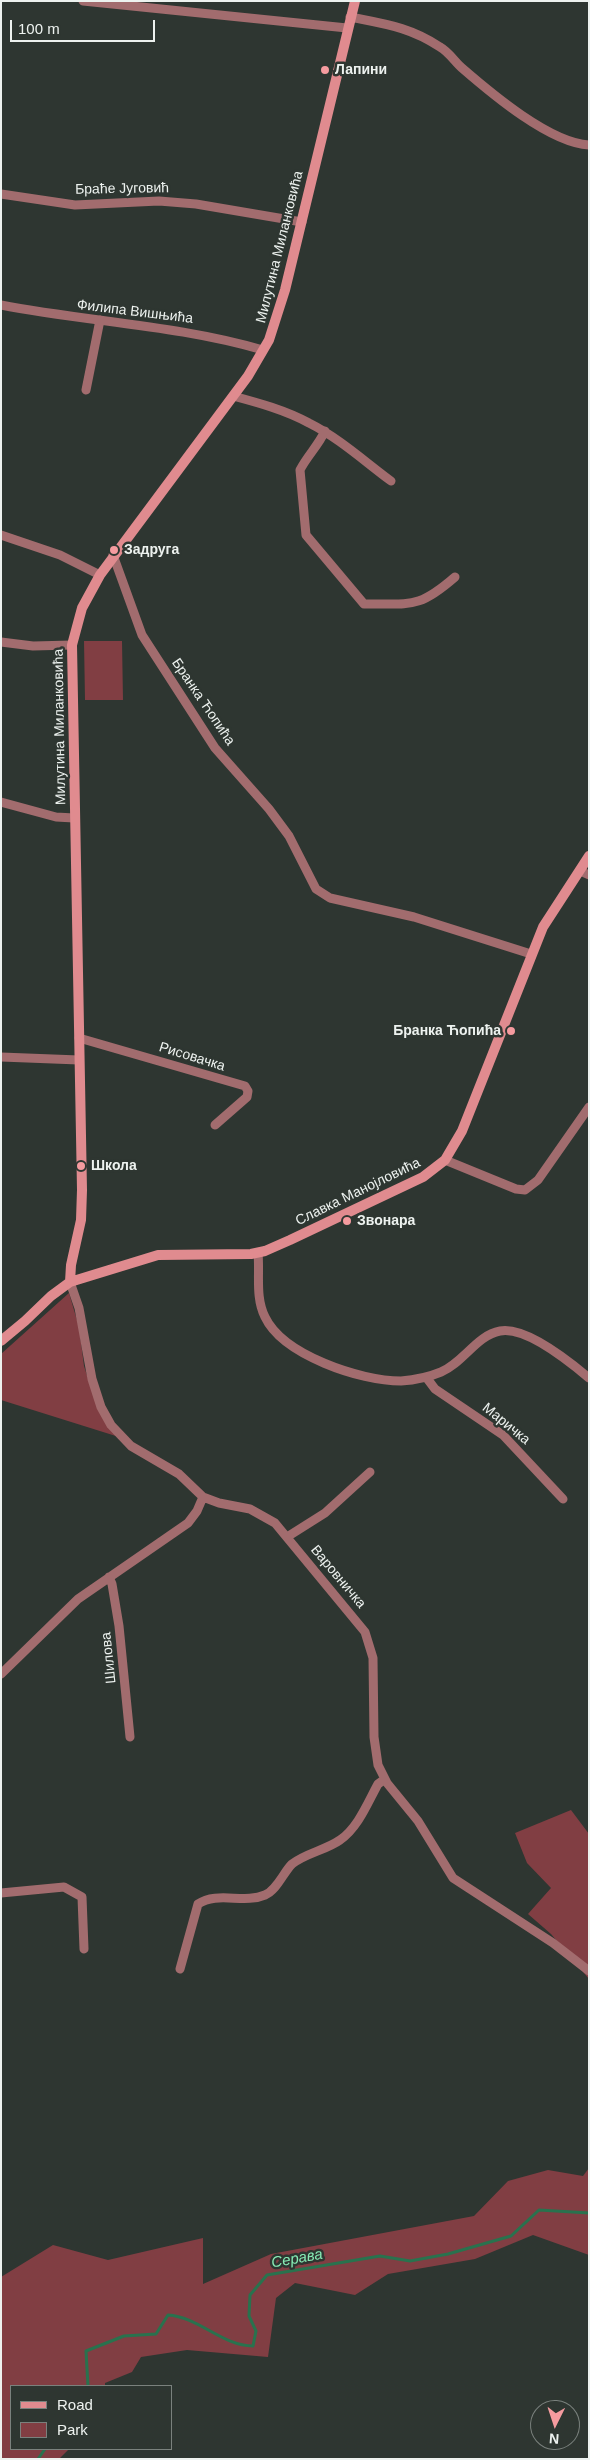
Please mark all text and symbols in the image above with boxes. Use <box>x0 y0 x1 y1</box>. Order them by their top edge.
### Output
scale bar <box>12 10 158 42</box>
text: 100 m <box>18 20 60 37</box>
place label: Лапини <box>335 62 387 78</box>
marker: Лапини <box>319 64 331 76</box>
street label: Милутина Миланковића <box>253 169 307 325</box>
street label: Браће Југовић <box>75 180 169 198</box>
street label: Филипа Вишњића <box>76 297 194 327</box>
place label: Задруга <box>124 542 179 558</box>
marker: Задруга <box>108 544 120 556</box>
street label: Милутина Миланковића <box>50 649 70 805</box>
street label: Бранка Ћопића <box>168 655 238 749</box>
place label: Бранка Ћопића <box>393 1023 501 1039</box>
marker: Бранка Ћопића <box>505 1025 517 1037</box>
street label: Рисовачка <box>157 1039 227 1075</box>
street label: Славка Манојловића <box>293 1154 423 1230</box>
place label: Школа <box>91 1158 137 1174</box>
marker: Школа <box>75 1160 87 1172</box>
place label: Звонара <box>357 1213 415 1229</box>
marker: Звонара <box>341 1215 353 1227</box>
street label: Маричка <box>479 1400 533 1448</box>
street label: Варовничка <box>307 1542 369 1612</box>
street label: Шилова <box>98 1631 120 1685</box>
water label: Серава <box>270 2246 324 2272</box>
legend <box>10 2385 172 2450</box>
text: Road <box>57 2396 93 2413</box>
north arrow <box>530 2400 580 2450</box>
text: Park <box>57 2421 88 2438</box>
text: N <box>548 2431 560 2447</box>

